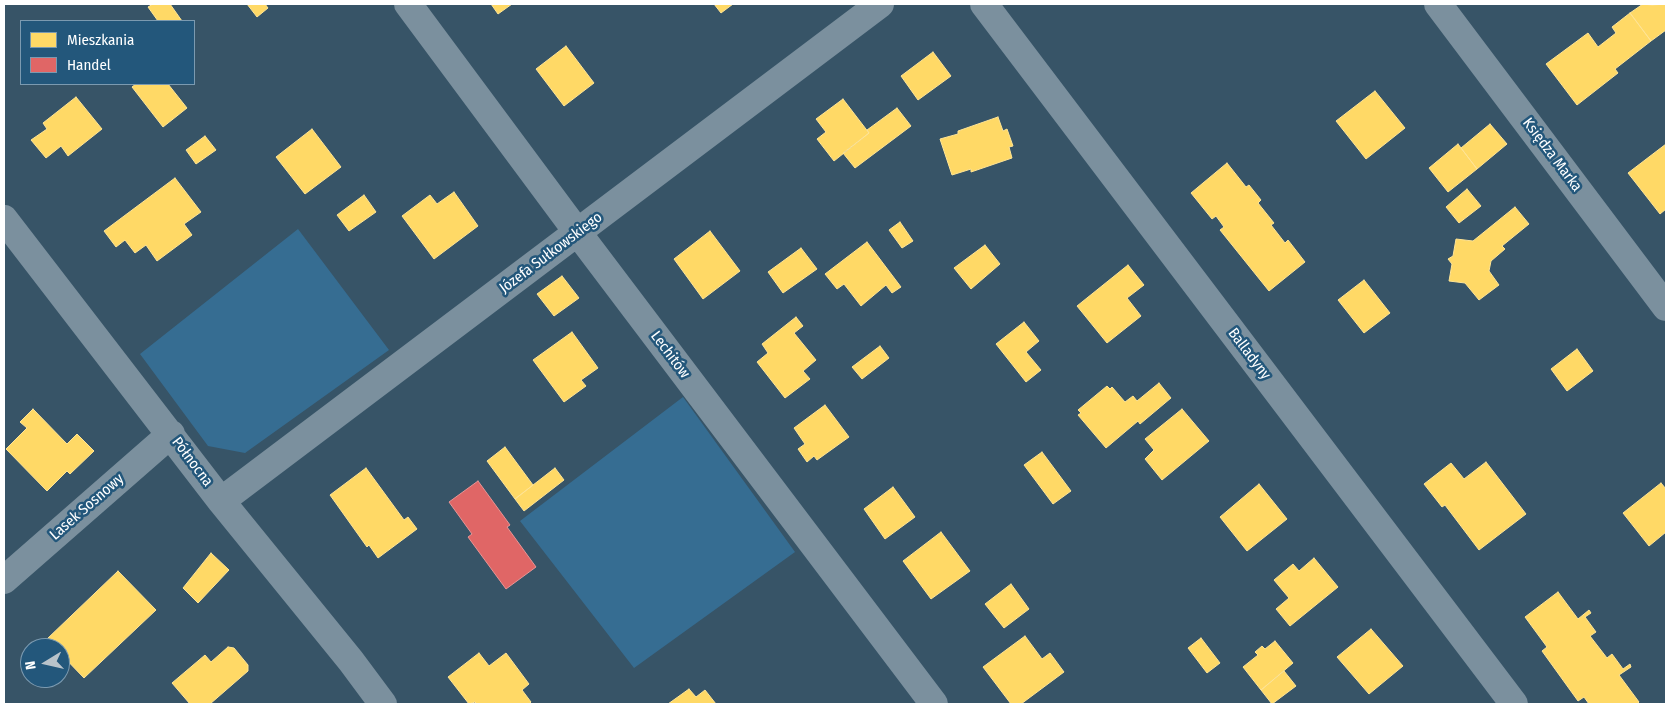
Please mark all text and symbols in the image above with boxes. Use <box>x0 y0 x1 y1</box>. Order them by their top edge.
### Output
legend <box>20 20 195 85</box>
text: Mieszkania <box>67 31 134 49</box>
text: Handel <box>67 56 111 74</box>
street label: Księdza Marka <box>1518 115 1586 195</box>
street label: Józefa Sułkowskiego <box>496 209 606 297</box>
street label: Balladyny <box>1224 325 1274 383</box>
street label: Lechitów <box>646 328 694 382</box>
street label: Północna <box>168 434 216 490</box>
street label: Lasek Sosnowy <box>46 470 128 544</box>
north arrow <box>20 638 70 688</box>
text: N <box>22 660 40 671</box>

